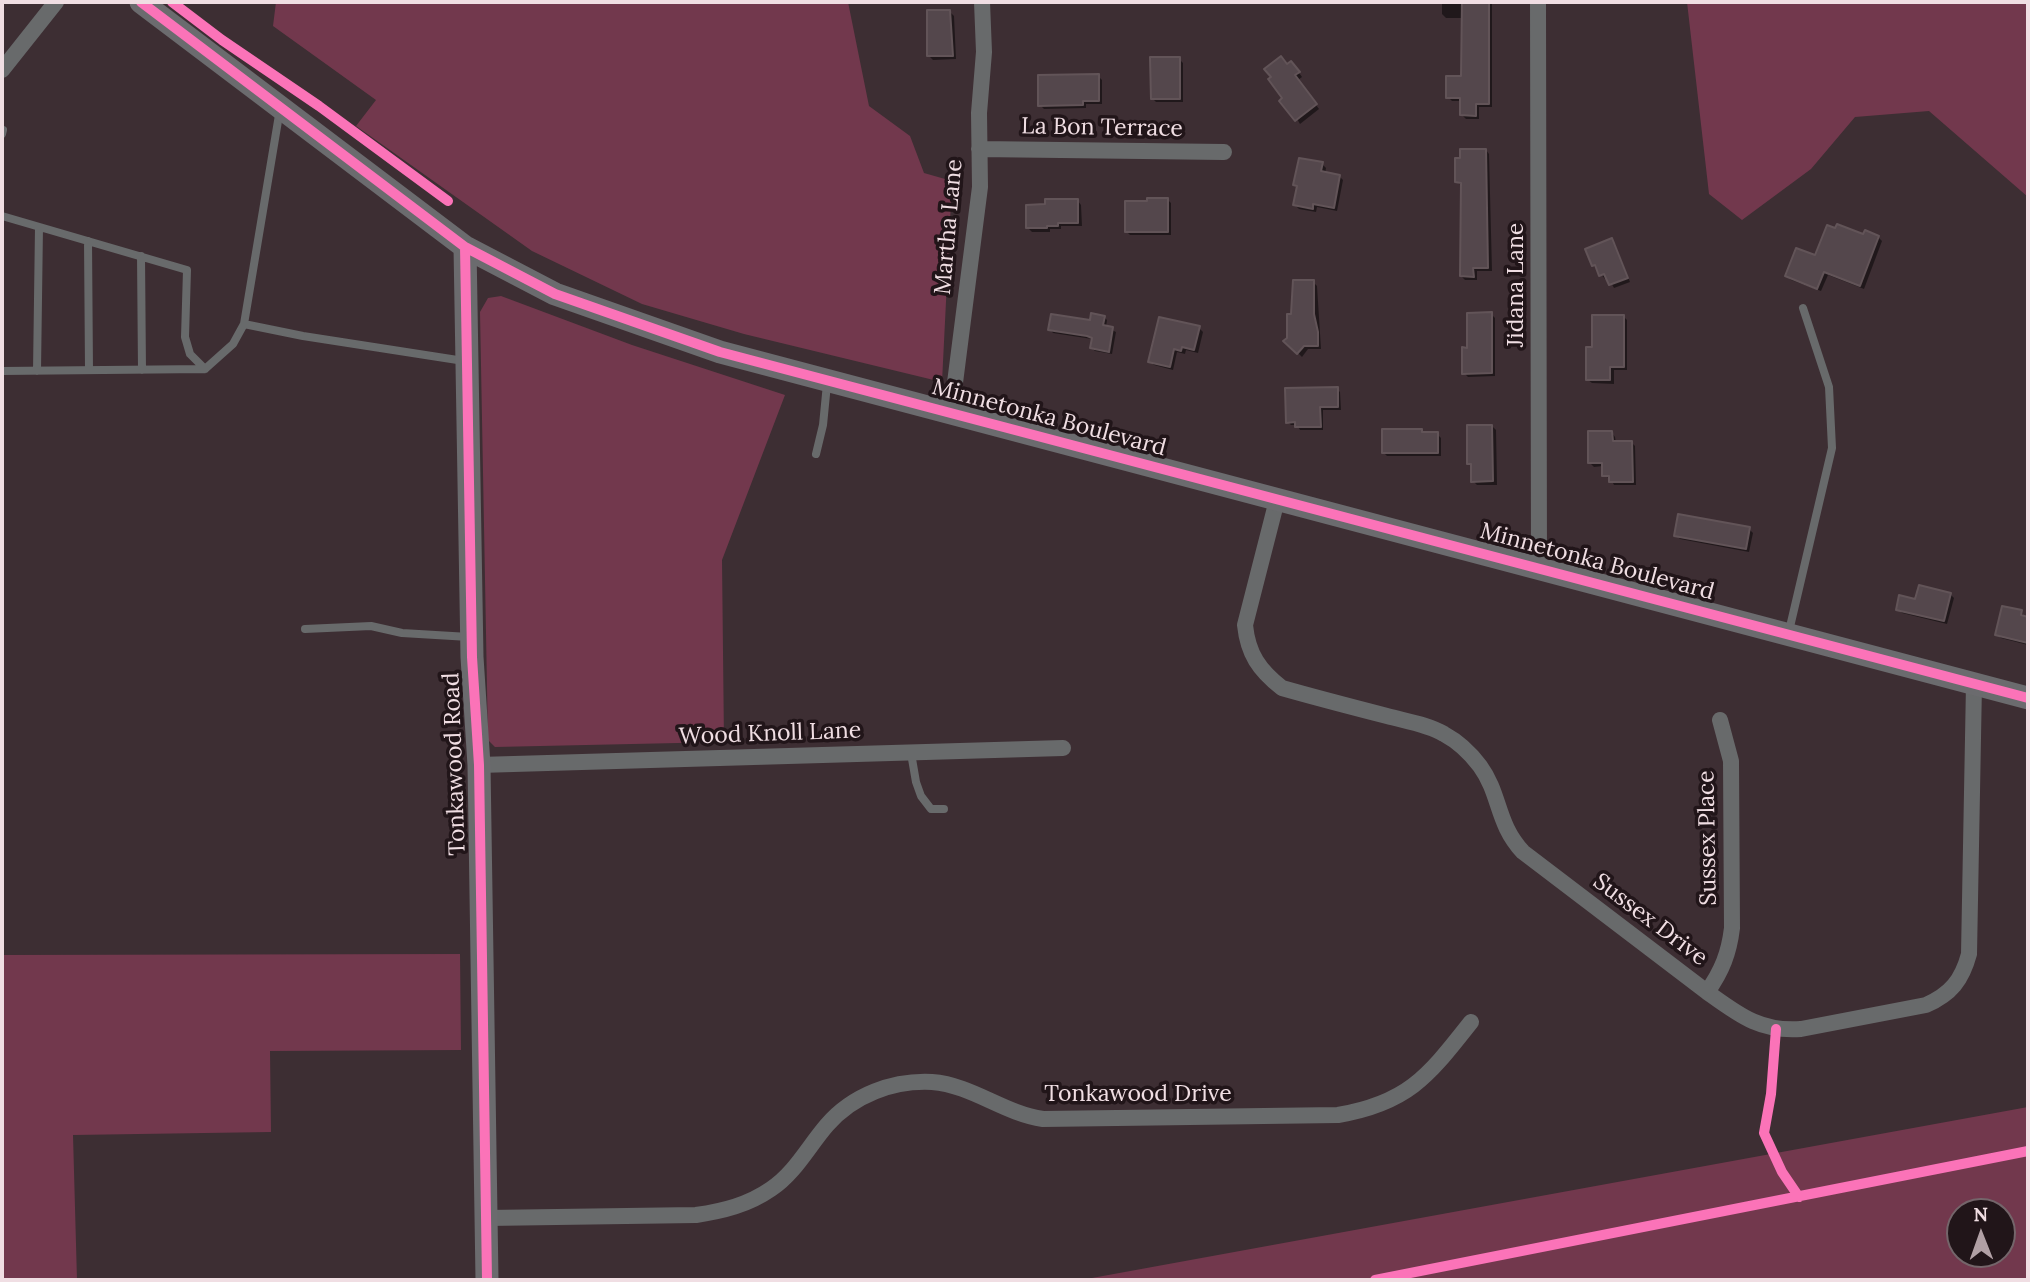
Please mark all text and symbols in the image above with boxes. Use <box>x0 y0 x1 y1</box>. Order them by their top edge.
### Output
street label: La Bon Terrace <box>1021 113 1183 143</box>
street label: Martha Lane <box>929 158 969 296</box>
street label: Jidana Lane <box>1502 223 1530 347</box>
street label: Minnetonka Boulevard <box>929 373 1169 463</box>
street label: Minnetonka Boulevard <box>1477 517 1717 607</box>
street label: Tonkawood Road <box>438 672 472 856</box>
street label: Wood Knoll Lane <box>678 717 862 751</box>
street label: Sussex Place <box>1693 770 1723 906</box>
street label: Sussex Drive <box>1587 868 1713 972</box>
street label: Tonkawood Drive <box>1044 1080 1232 1108</box>
north arrow <box>1946 1198 2016 1268</box>
text: N <box>1973 1202 1988 1226</box>

